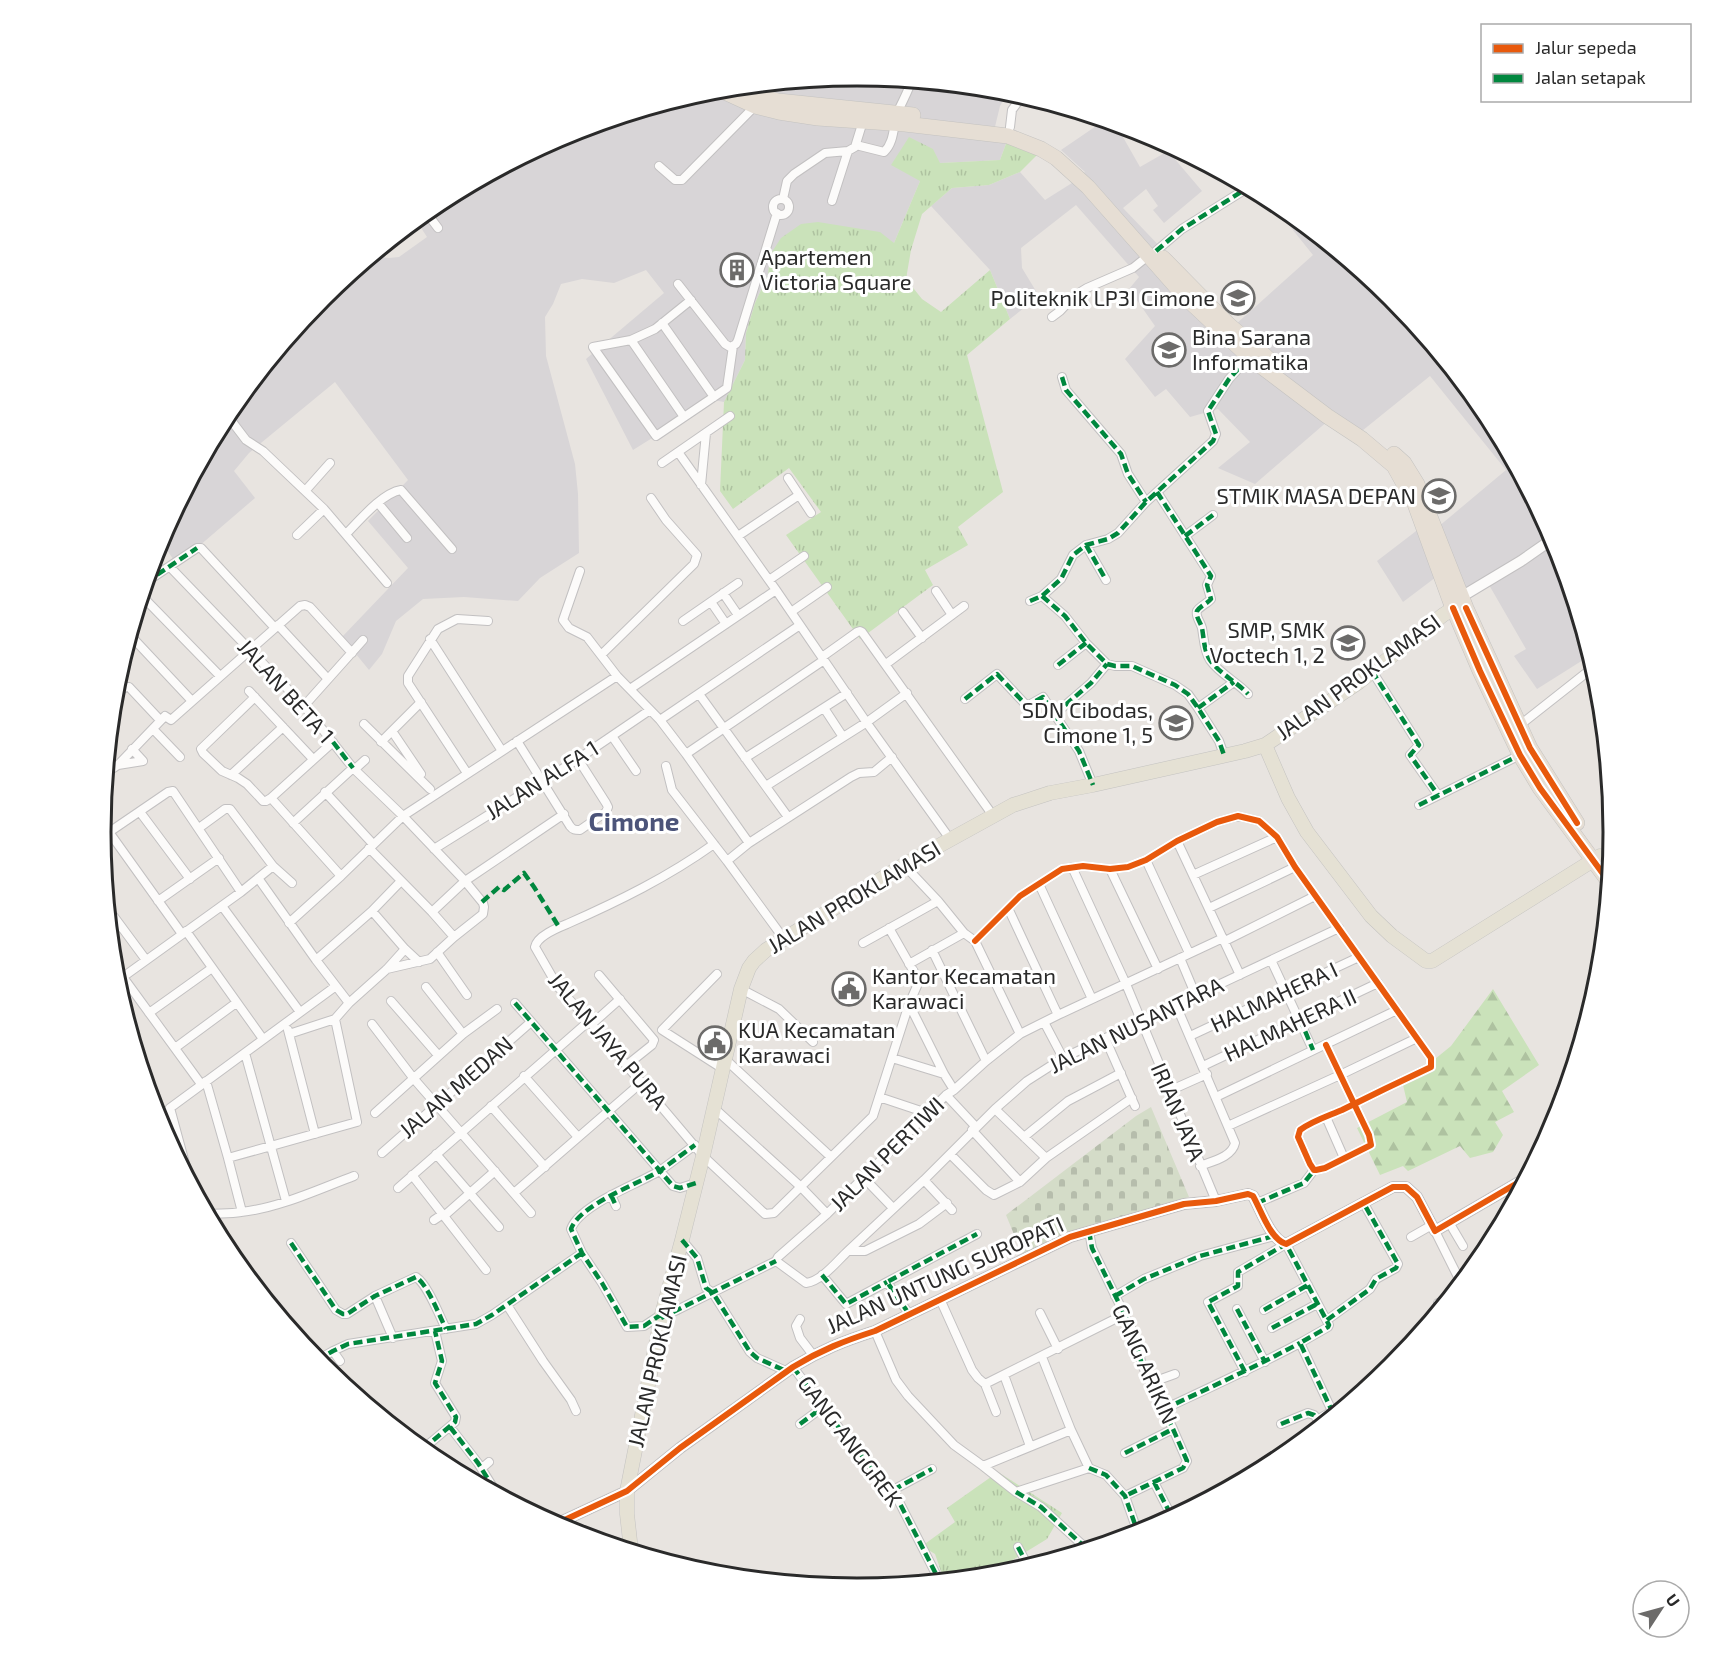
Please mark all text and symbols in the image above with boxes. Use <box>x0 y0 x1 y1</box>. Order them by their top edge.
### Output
legend <box>1481 24 1691 102</box>
text: Jalur sepeda <box>1535 36 1637 58</box>
text: Jalan setapak <box>1535 66 1646 88</box>
place label: Apartemen Victoria Square <box>760 243 912 294</box>
building icon: Apartemen Victoria Square <box>719 252 755 288</box>
school or university icon: Politeknik LP3I Cimone <box>1220 280 1256 316</box>
place label: Politeknik LP3I Cimone <box>991 284 1215 310</box>
place label: Bina Sarana Informatika <box>1192 323 1311 374</box>
school or university icon: Bina Sarana Informatika <box>1151 332 1187 368</box>
school or university icon: STMIK MASA DEPAN <box>1421 478 1457 514</box>
place label: STMIK MASA DEPAN <box>1216 482 1416 508</box>
street label: JALAN PROKLAMASI <box>1270 608 1445 745</box>
place label: SMP, SMK Voctech 1, 2 <box>1209 616 1325 667</box>
school or university icon: SMP, SMK Voctech 1, 2 <box>1330 625 1366 661</box>
street label: JALAN BETA 1 <box>233 633 340 748</box>
place label: SDN Cibodas, Cimone 1, 5 <box>1022 696 1153 747</box>
school or university icon: SDN Cibodas, Cimone 1, 5 <box>1158 705 1194 741</box>
street label: JALAN ALFA 1 <box>480 734 603 824</box>
district label: Cimone <box>588 805 680 836</box>
street label: JALAN PROKLAMASI <box>762 834 945 958</box>
street label: HALMAHERA I <box>1206 955 1341 1037</box>
place label: Kantor Kecamatan Karawaci <box>872 962 1056 1013</box>
street label: JALAN JAYA PURA <box>544 967 674 1114</box>
street label: JALAN NUSANTARA <box>1044 970 1227 1078</box>
public building icon: Kantor Kecamatan Karawaci <box>831 971 867 1007</box>
street label: HALMAHERA II <box>1219 982 1360 1066</box>
place label: KUA Kecamatan Karawaci <box>738 1016 896 1067</box>
public building icon: KUA Kecamatan Karawaci <box>697 1025 733 1061</box>
street label: JALAN MEDAN <box>393 1030 517 1143</box>
street label: IRIAN JAYA <box>1147 1059 1211 1165</box>
street label: JALAN PERTIWI <box>824 1091 949 1216</box>
street label: JALAN UNTUNG SUROPATI <box>822 1210 1067 1338</box>
street label: JALAN PROKLAMASI <box>621 1252 691 1450</box>
street label: GANG ARIKIN <box>1108 1300 1184 1428</box>
street label: GANG ANGGREK <box>793 1370 908 1511</box>
north arrow <box>1631 1579 1691 1639</box>
text: U <box>1663 1590 1684 1610</box>

